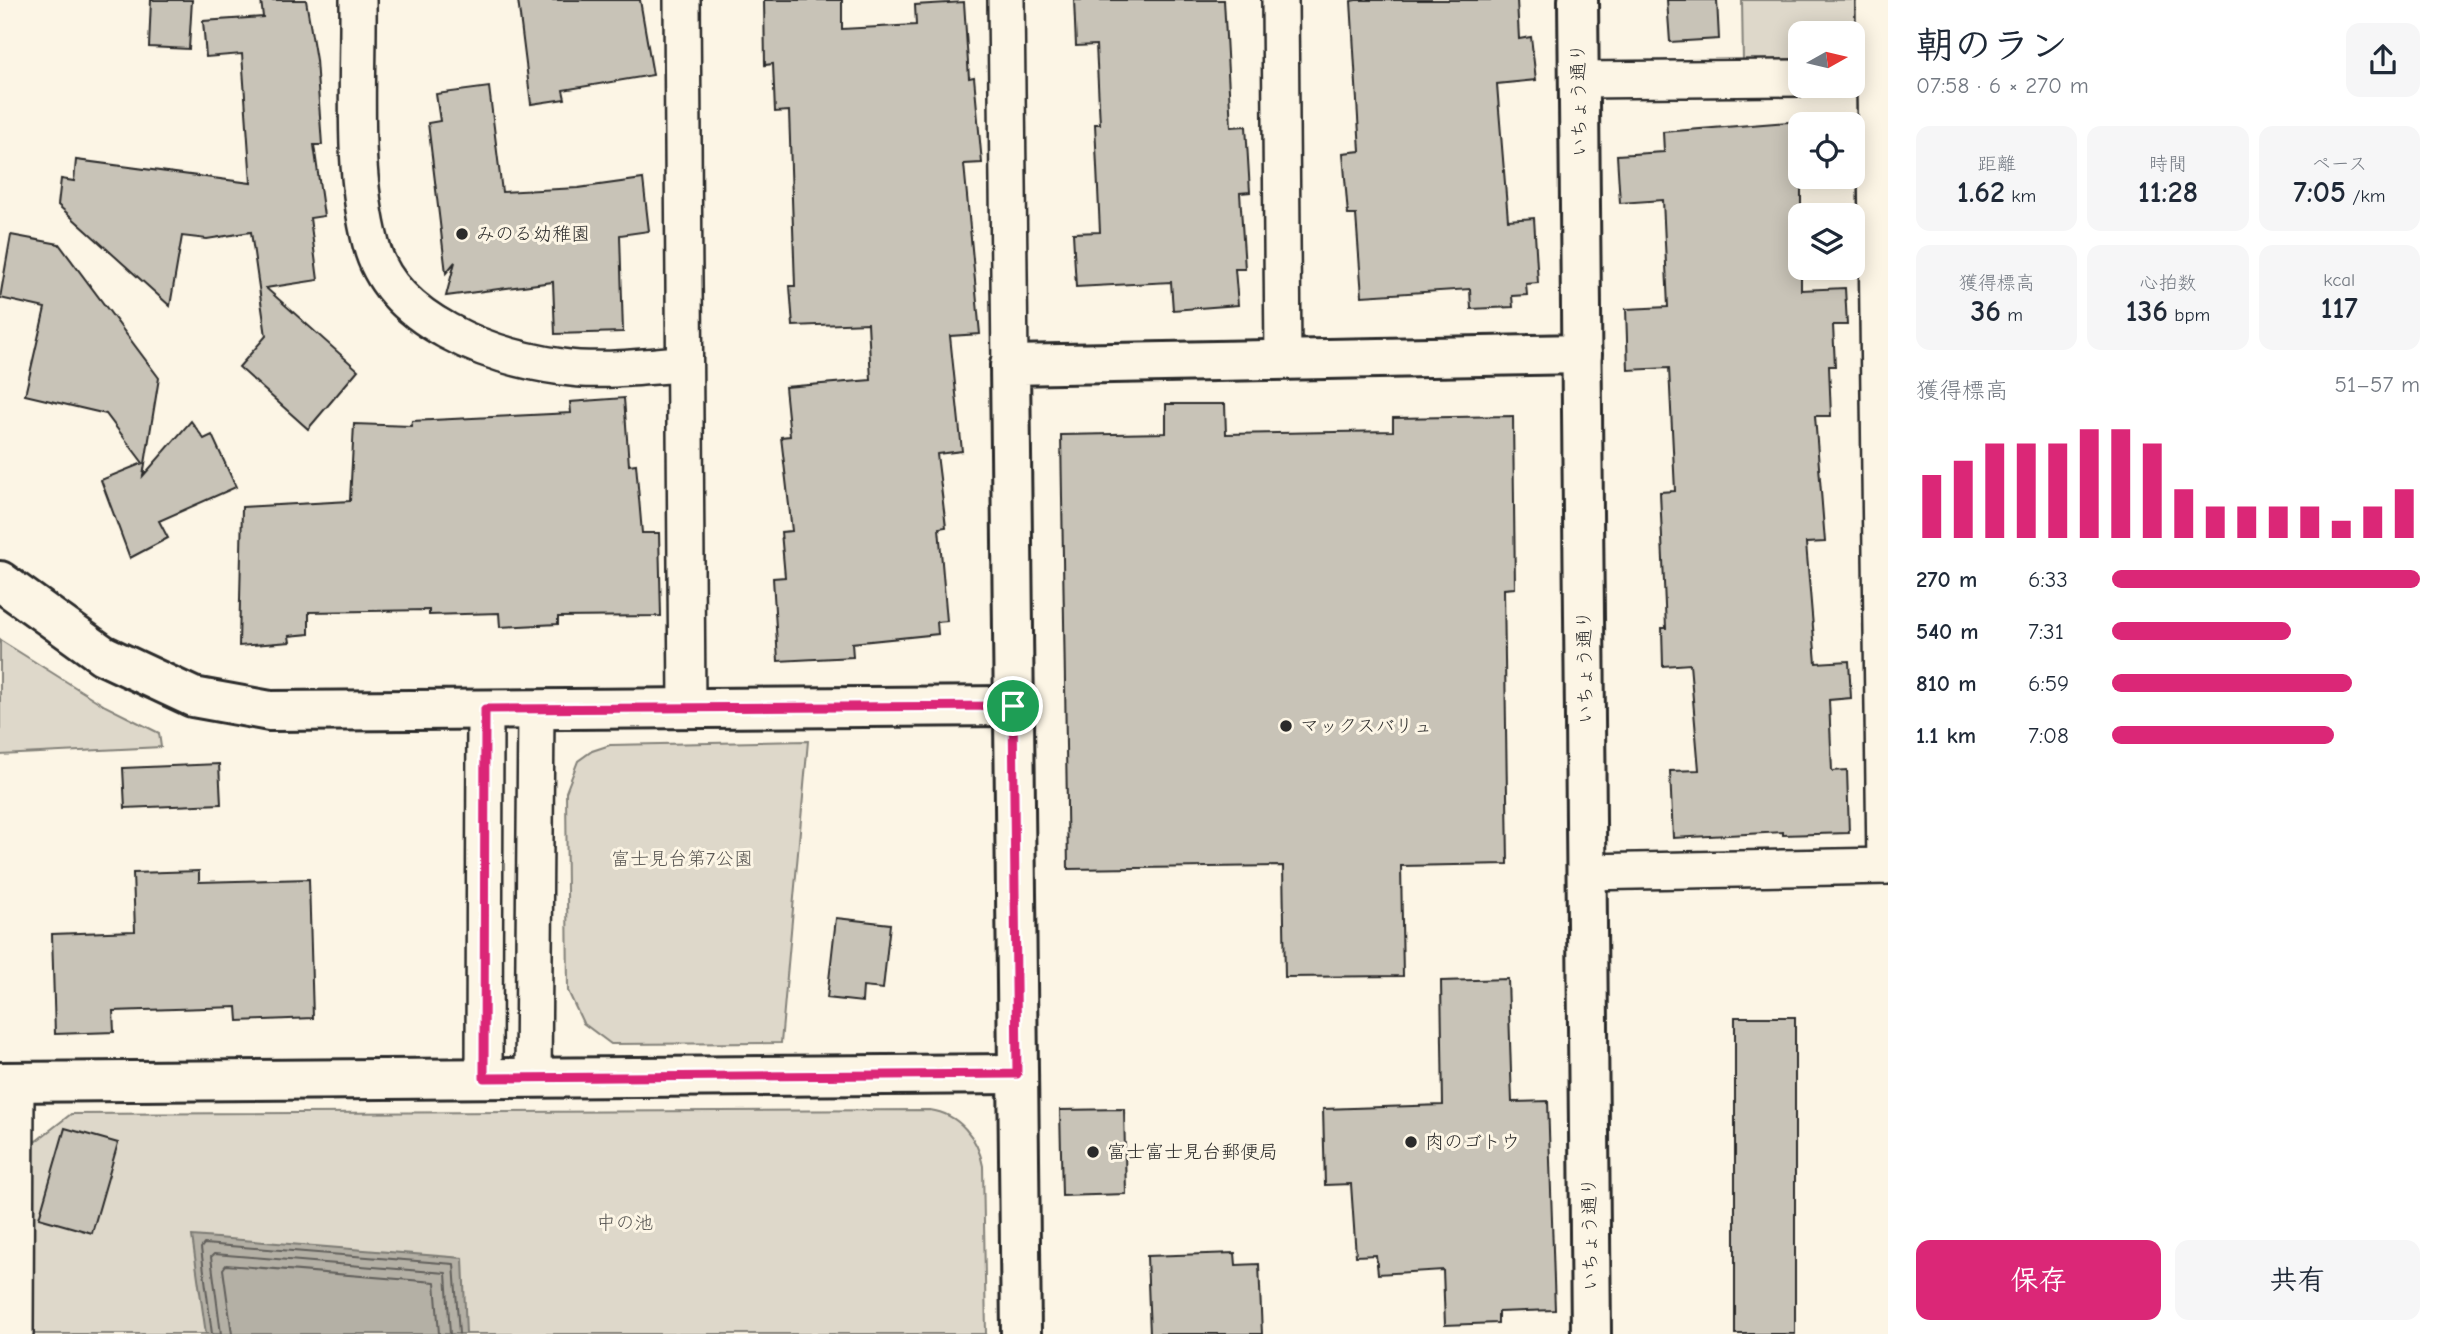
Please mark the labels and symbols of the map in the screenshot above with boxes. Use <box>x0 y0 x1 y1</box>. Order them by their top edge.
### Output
north arrow <box>1788 21 1866 98</box>
street label: いちょう通り <box>1567 43 1591 157</box>
place label: みのる幼稚園 <box>476 223 590 245</box>
marker: みのる幼稚園 <box>454 226 470 242</box>
street label: いちょう通り <box>1573 610 1597 724</box>
pin <box>983 676 1043 736</box>
place label: マックスバリュ <box>1300 715 1433 737</box>
marker: マックスバリュ <box>1278 718 1294 734</box>
park label: 富士見台第7公園 <box>611 848 753 870</box>
place label: 肉のゴトウ <box>1425 1131 1520 1153</box>
marker: 肉のゴトウ <box>1403 1134 1419 1150</box>
place label: 富士富士見台郵便局 <box>1107 1141 1278 1163</box>
marker: 富士富士見台郵便局 <box>1085 1144 1101 1160</box>
street label: いちょう通り <box>1578 1177 1602 1291</box>
park label: 中の池 <box>596 1212 654 1234</box>

